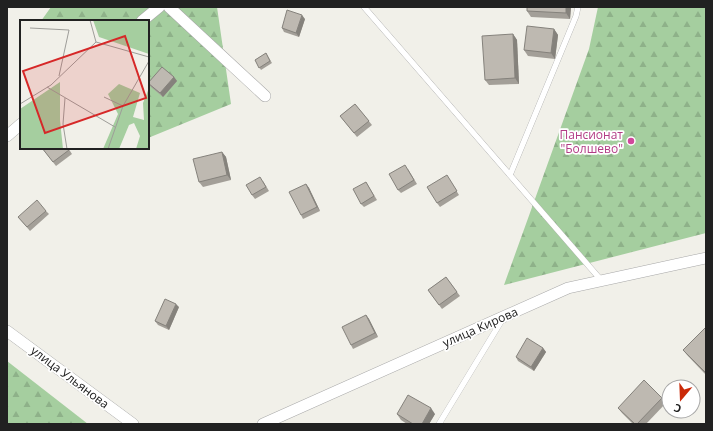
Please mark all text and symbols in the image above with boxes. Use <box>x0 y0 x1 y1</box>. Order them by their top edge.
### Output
inset map <box>20 20 149 149</box>
place label: Пансионат "Болшево" <box>559 126 623 157</box>
marker: Пансионат "Болшево" <box>626 136 636 146</box>
street label: улица Кирова <box>440 303 520 351</box>
street label: улица Ульянова <box>27 342 113 412</box>
north arrow <box>661 379 701 419</box>
text: С <box>672 401 683 417</box>

